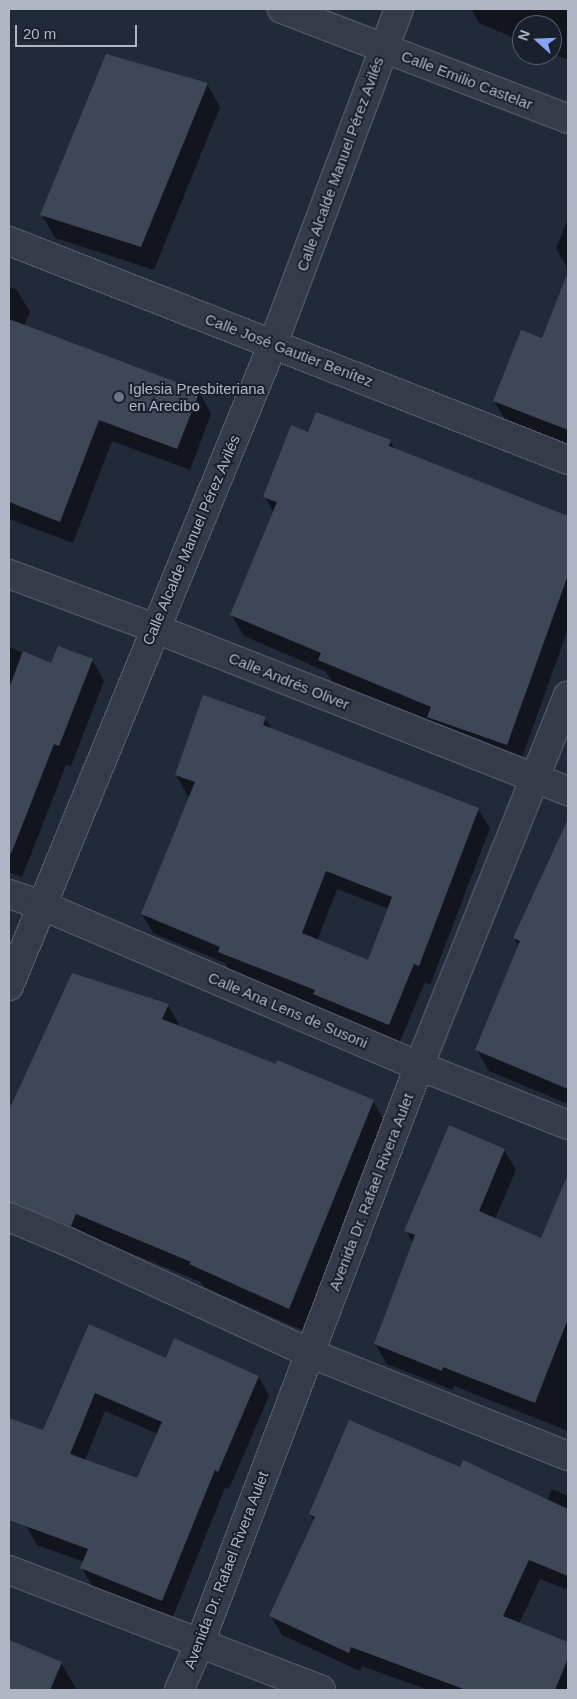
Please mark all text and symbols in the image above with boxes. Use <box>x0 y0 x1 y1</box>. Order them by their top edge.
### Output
scale bar <box>18 15 140 47</box>
north arrow <box>512 15 562 65</box>
text: 20 m <box>23 25 56 42</box>
text: N <box>515 28 533 43</box>
street label: Calle Emilio Castelar <box>399 47 535 113</box>
street label: Calle Alcalde Manuel Pérez Avilés <box>293 54 387 274</box>
street label: Calle José Gautier Benítez <box>202 310 376 390</box>
place label: Iglesia Presbiteriana en Arecibo <box>129 379 265 414</box>
marker: Iglesia Presbiteriana en Arecibo <box>113 391 125 403</box>
street label: Calle Alcalde Manuel Pérez Avilés <box>138 431 244 649</box>
street label: Calle Andrés Oliver <box>226 648 352 714</box>
street label: Calle Ana Lens de Susoni <box>205 968 371 1052</box>
street label: Avenida Dr. Rafael Rivera Aulet <box>325 1090 417 1294</box>
street label: Avenida Dr. Rafael Rivera Aulet <box>180 1468 272 1672</box>

